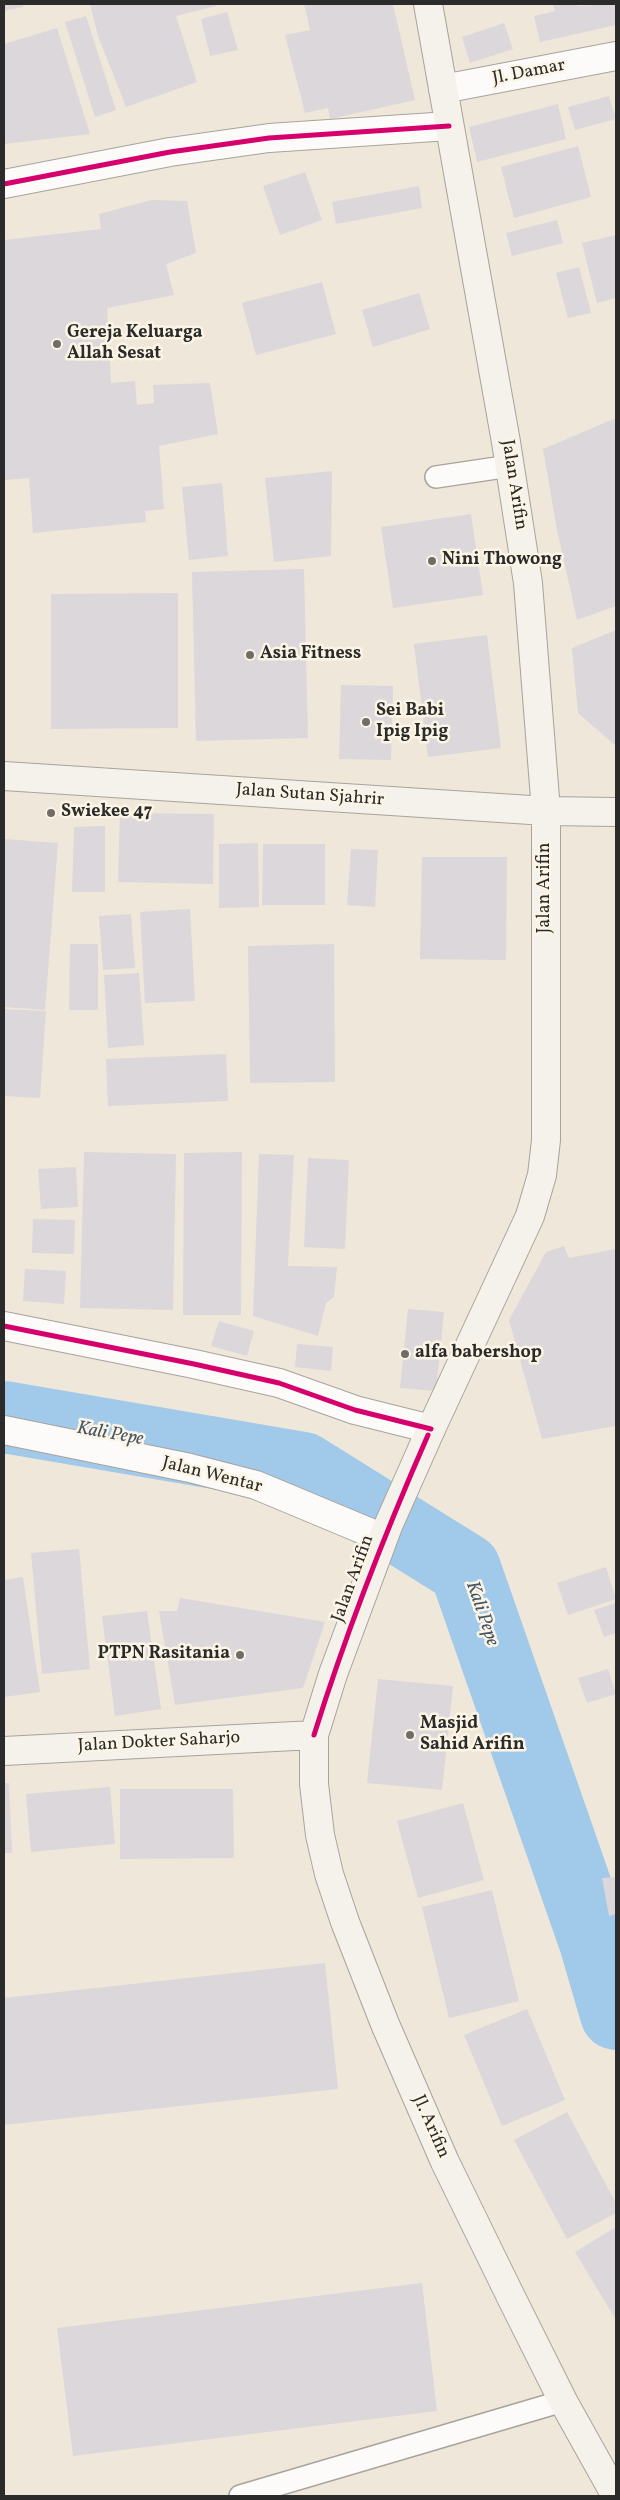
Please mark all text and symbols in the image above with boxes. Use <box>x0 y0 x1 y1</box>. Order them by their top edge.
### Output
street label: Jl. Damar <box>491 55 567 91</box>
place label: Gereja Keluarga Allah Sesat <box>67 323 203 366</box>
marker: Gereja Keluarga Allah Sesat <box>51 338 63 350</box>
street label: Jalan Arifin <box>495 438 531 532</box>
place label: Nini Thowong <box>442 550 562 572</box>
marker: Nini Thowong <box>426 555 438 567</box>
place label: Asia Fitness <box>260 644 361 666</box>
marker: Asia Fitness <box>244 649 256 661</box>
place label: Sei Babi Ipig Ipig <box>376 701 448 744</box>
marker: Sei Babi Ipig Ipig <box>360 716 372 728</box>
street label: Jalan Sutan Sjahrir <box>235 780 385 812</box>
place label: Swiekee 47 <box>61 802 152 824</box>
marker: Swiekee 47 <box>45 807 57 819</box>
street label: Jalan Arifin <box>535 842 557 934</box>
place label: alfa babershop <box>415 1343 542 1365</box>
marker: alfa babershop <box>399 1348 411 1360</box>
water label: Kali Pepe <box>75 1418 145 1452</box>
street label: Jalan Wentar <box>160 1453 264 1499</box>
street label: Jalan Arifin <box>328 1532 380 1626</box>
water label: Kali Pepe <box>459 1579 503 1649</box>
place label: PTPN Rasitania <box>97 1644 230 1666</box>
marker: PTPN Rasitania <box>234 1649 246 1661</box>
place label: Masjid Sahid Arifin <box>420 1714 525 1756</box>
street label: Jalan Dokter Saharjo <box>77 1728 241 1758</box>
marker: Masjid Sahid Arifin <box>404 1729 416 1741</box>
street label: Jl. Arifin <box>407 2092 453 2162</box>

